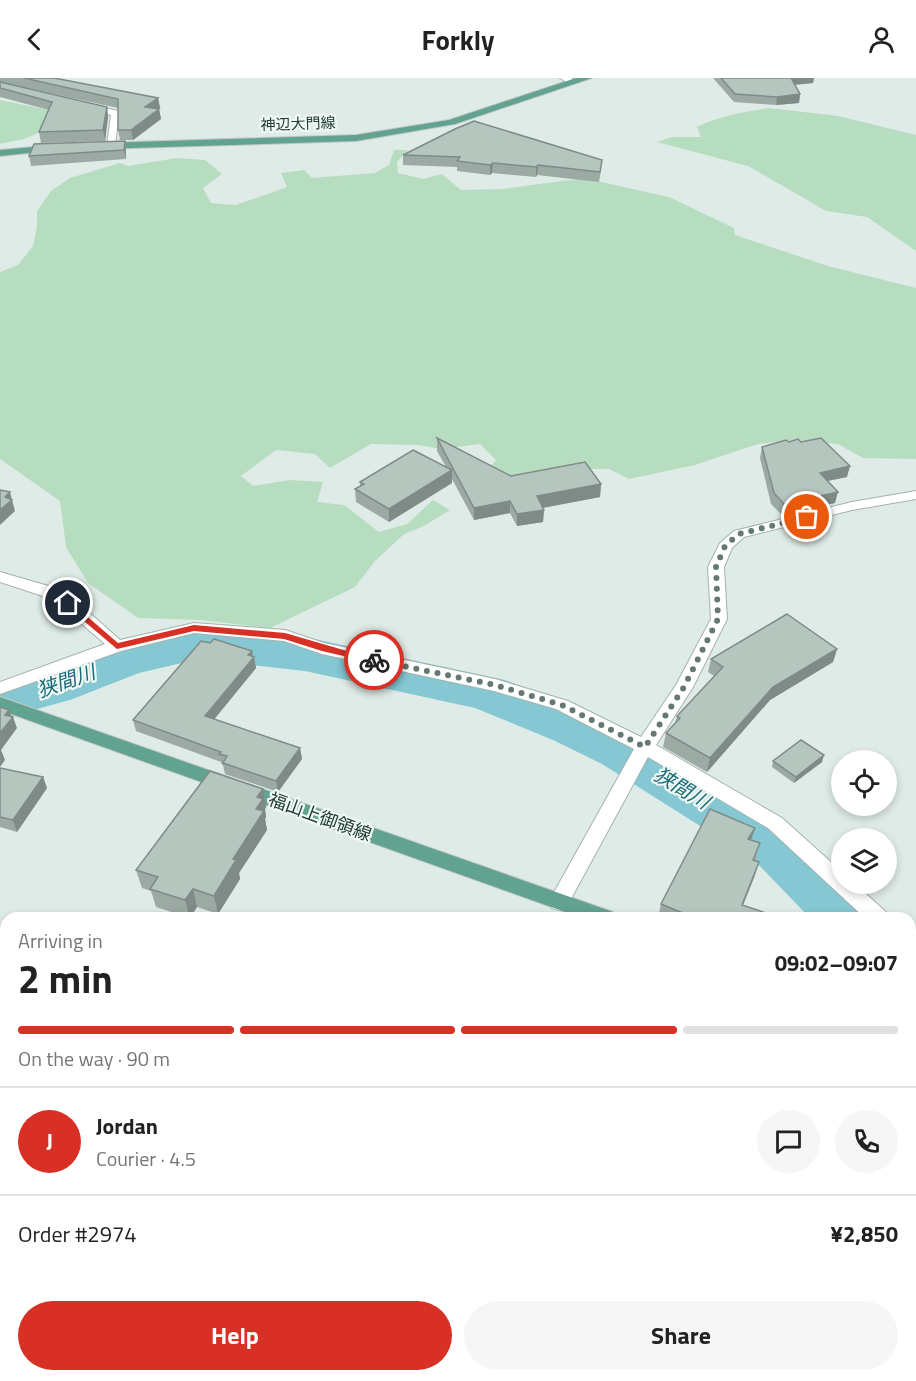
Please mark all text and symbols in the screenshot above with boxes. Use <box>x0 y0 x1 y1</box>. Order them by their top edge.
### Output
text: Forkly <box>422 19 494 60</box>
icon: back <box>18 23 51 56</box>
icon: person <box>865 23 898 56</box>
street label: 神辺大門線 <box>260 111 336 136</box>
pin <box>781 491 832 542</box>
icon: bag <box>790 500 823 533</box>
pin <box>42 577 93 628</box>
icon: home <box>51 586 84 619</box>
courier <box>344 630 404 690</box>
icon: bike <box>358 644 391 677</box>
water label: 狭間川 <box>32 655 101 705</box>
map controls <box>831 750 897 894</box>
button: locate <box>831 750 897 816</box>
water label: 狭間川 <box>649 759 718 817</box>
street label: 福山上御領線 <box>265 785 376 848</box>
button: layers <box>831 828 897 894</box>
text: Arriving in <box>18 925 103 956</box>
text: 09:02–09:07 <box>775 946 898 980</box>
text: 2 min <box>18 949 113 1008</box>
text: On the way · 90 m <box>18 1043 170 1074</box>
text: Jordan <box>96 1109 158 1143</box>
button: chat <box>757 1110 820 1173</box>
button: phone <box>835 1110 898 1173</box>
text: J <box>46 1124 53 1158</box>
text: Courier · 4.5 <box>96 1143 196 1174</box>
text: Order #2974 <box>18 1217 137 1251</box>
text: ¥2,850 <box>831 1217 898 1251</box>
button: Help <box>18 1301 452 1370</box>
button: Share <box>464 1301 898 1370</box>

